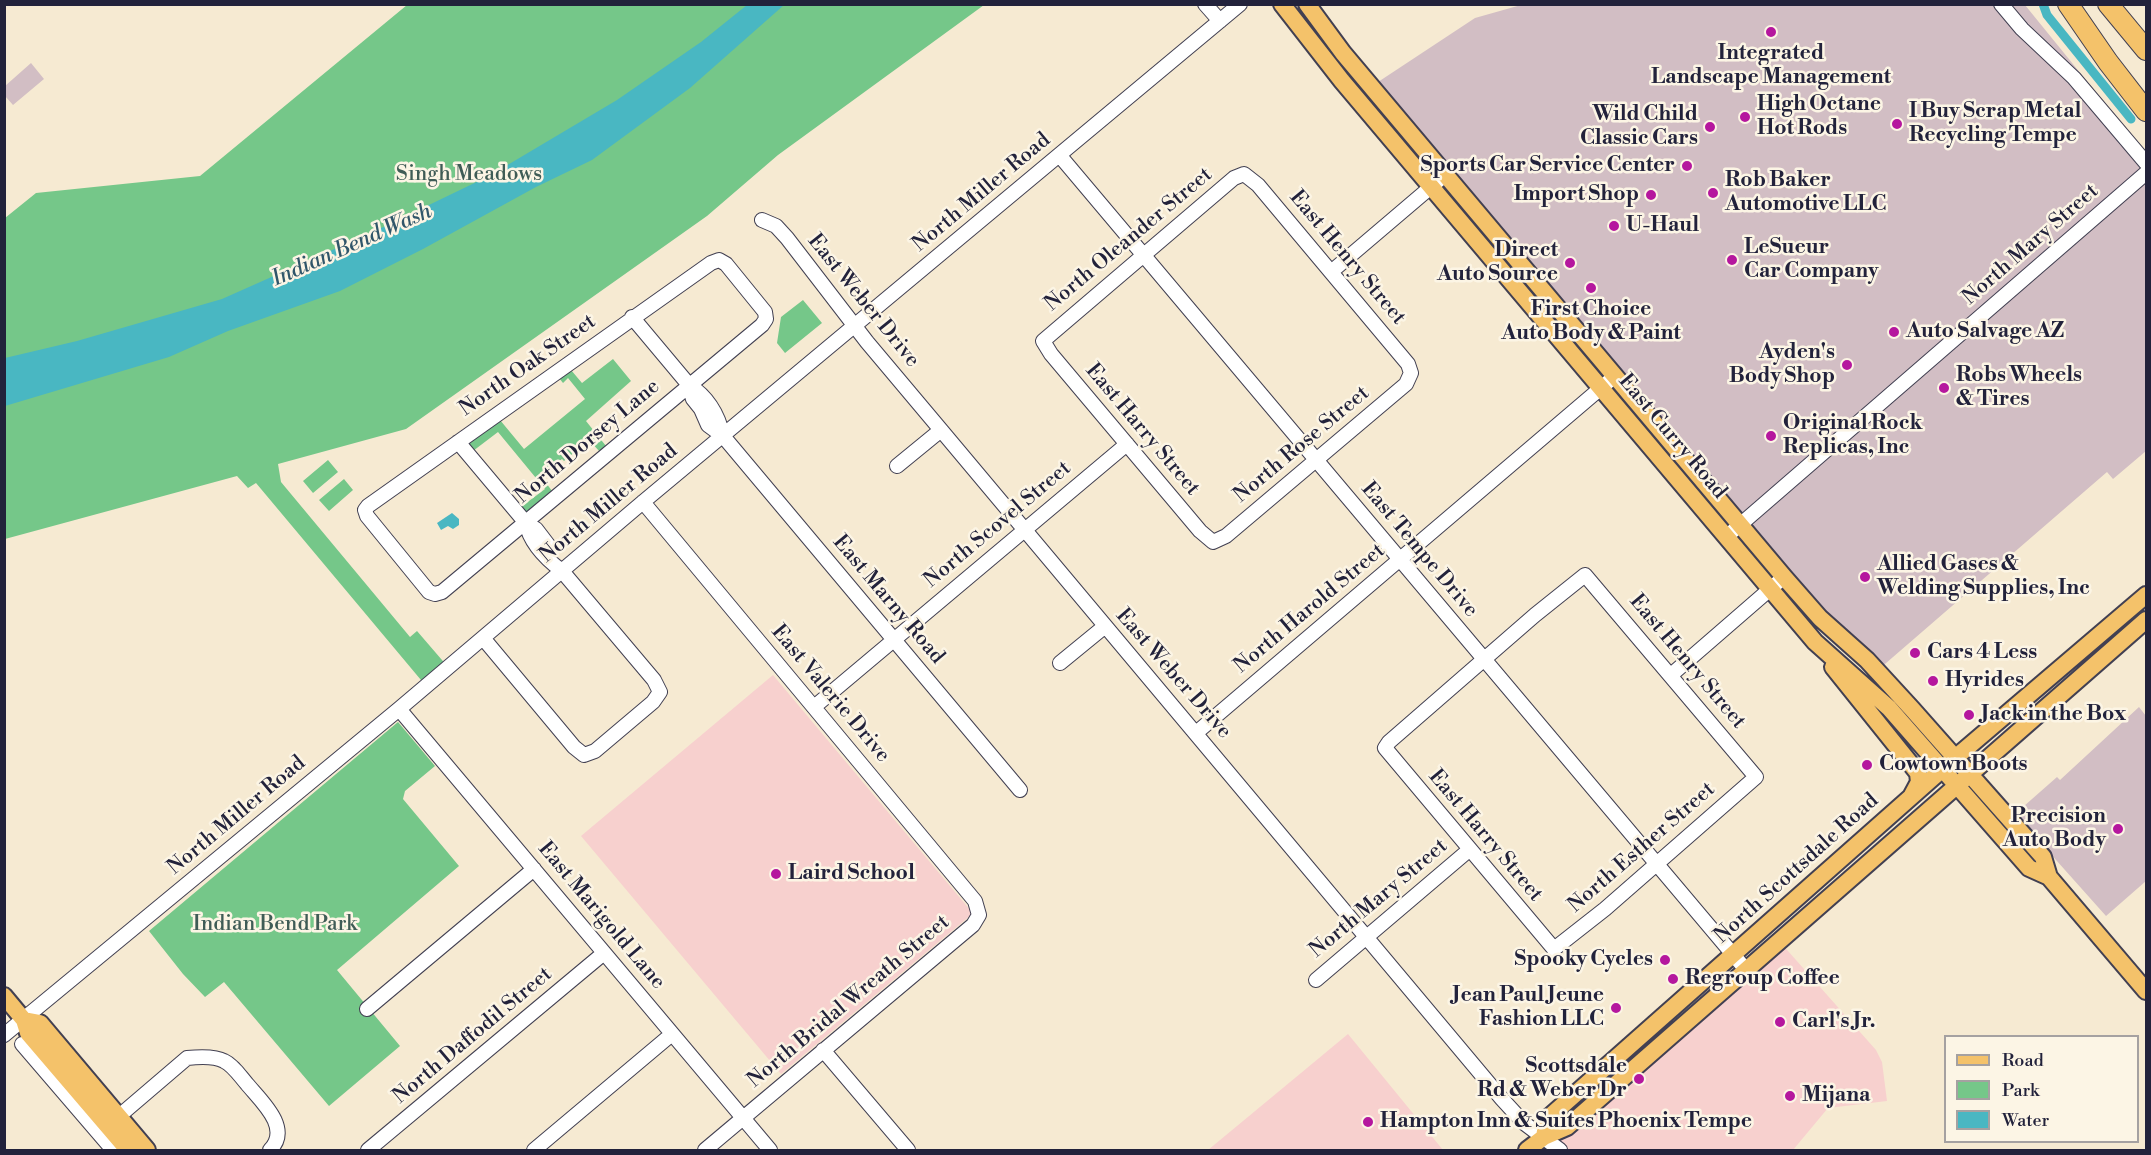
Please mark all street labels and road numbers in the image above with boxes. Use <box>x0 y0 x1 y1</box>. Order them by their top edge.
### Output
street label: North Miller Road <box>908 128 1056 258</box>
street label: North Oleander Street <box>1040 163 1218 317</box>
street label: North Mary Street <box>1958 179 2104 311</box>
street label: East Henry Street <box>1283 186 1411 330</box>
street label: East Weber Drive <box>802 229 924 373</box>
street label: North Oak Street <box>455 310 601 422</box>
street label: East Harry Street <box>1079 359 1205 501</box>
street label: East Curry Road <box>1612 369 1732 505</box>
street label: North Dorsey Lane <box>511 374 665 510</box>
street label: North Rose Street <box>1229 381 1375 509</box>
street label: North Miller Road <box>535 439 683 569</box>
street label: North Scovel Street <box>920 456 1076 594</box>
street label: East Tempe Drive <box>1355 477 1483 623</box>
street label: East Marny Road <box>827 530 949 670</box>
street label: North Harold Street <box>1230 539 1390 679</box>
street label: East Henry Street <box>1623 590 1751 734</box>
street label: East Weber Drive <box>1110 604 1236 744</box>
street label: East Valerie Drive <box>765 620 895 768</box>
street label: North Miller Road <box>163 751 311 881</box>
street label: East Harry Street <box>1422 765 1548 907</box>
street label: North Esther Street <box>1563 777 1721 919</box>
street label: North Scottsdale Road <box>1710 789 1884 949</box>
street label: North Mary Street <box>1305 834 1453 964</box>
street label: East Marigold Lane <box>532 837 670 995</box>
street label: North Bridal Wreath Street <box>743 910 955 1094</box>
street label: North Daffodil Street <box>388 962 558 1110</box>

